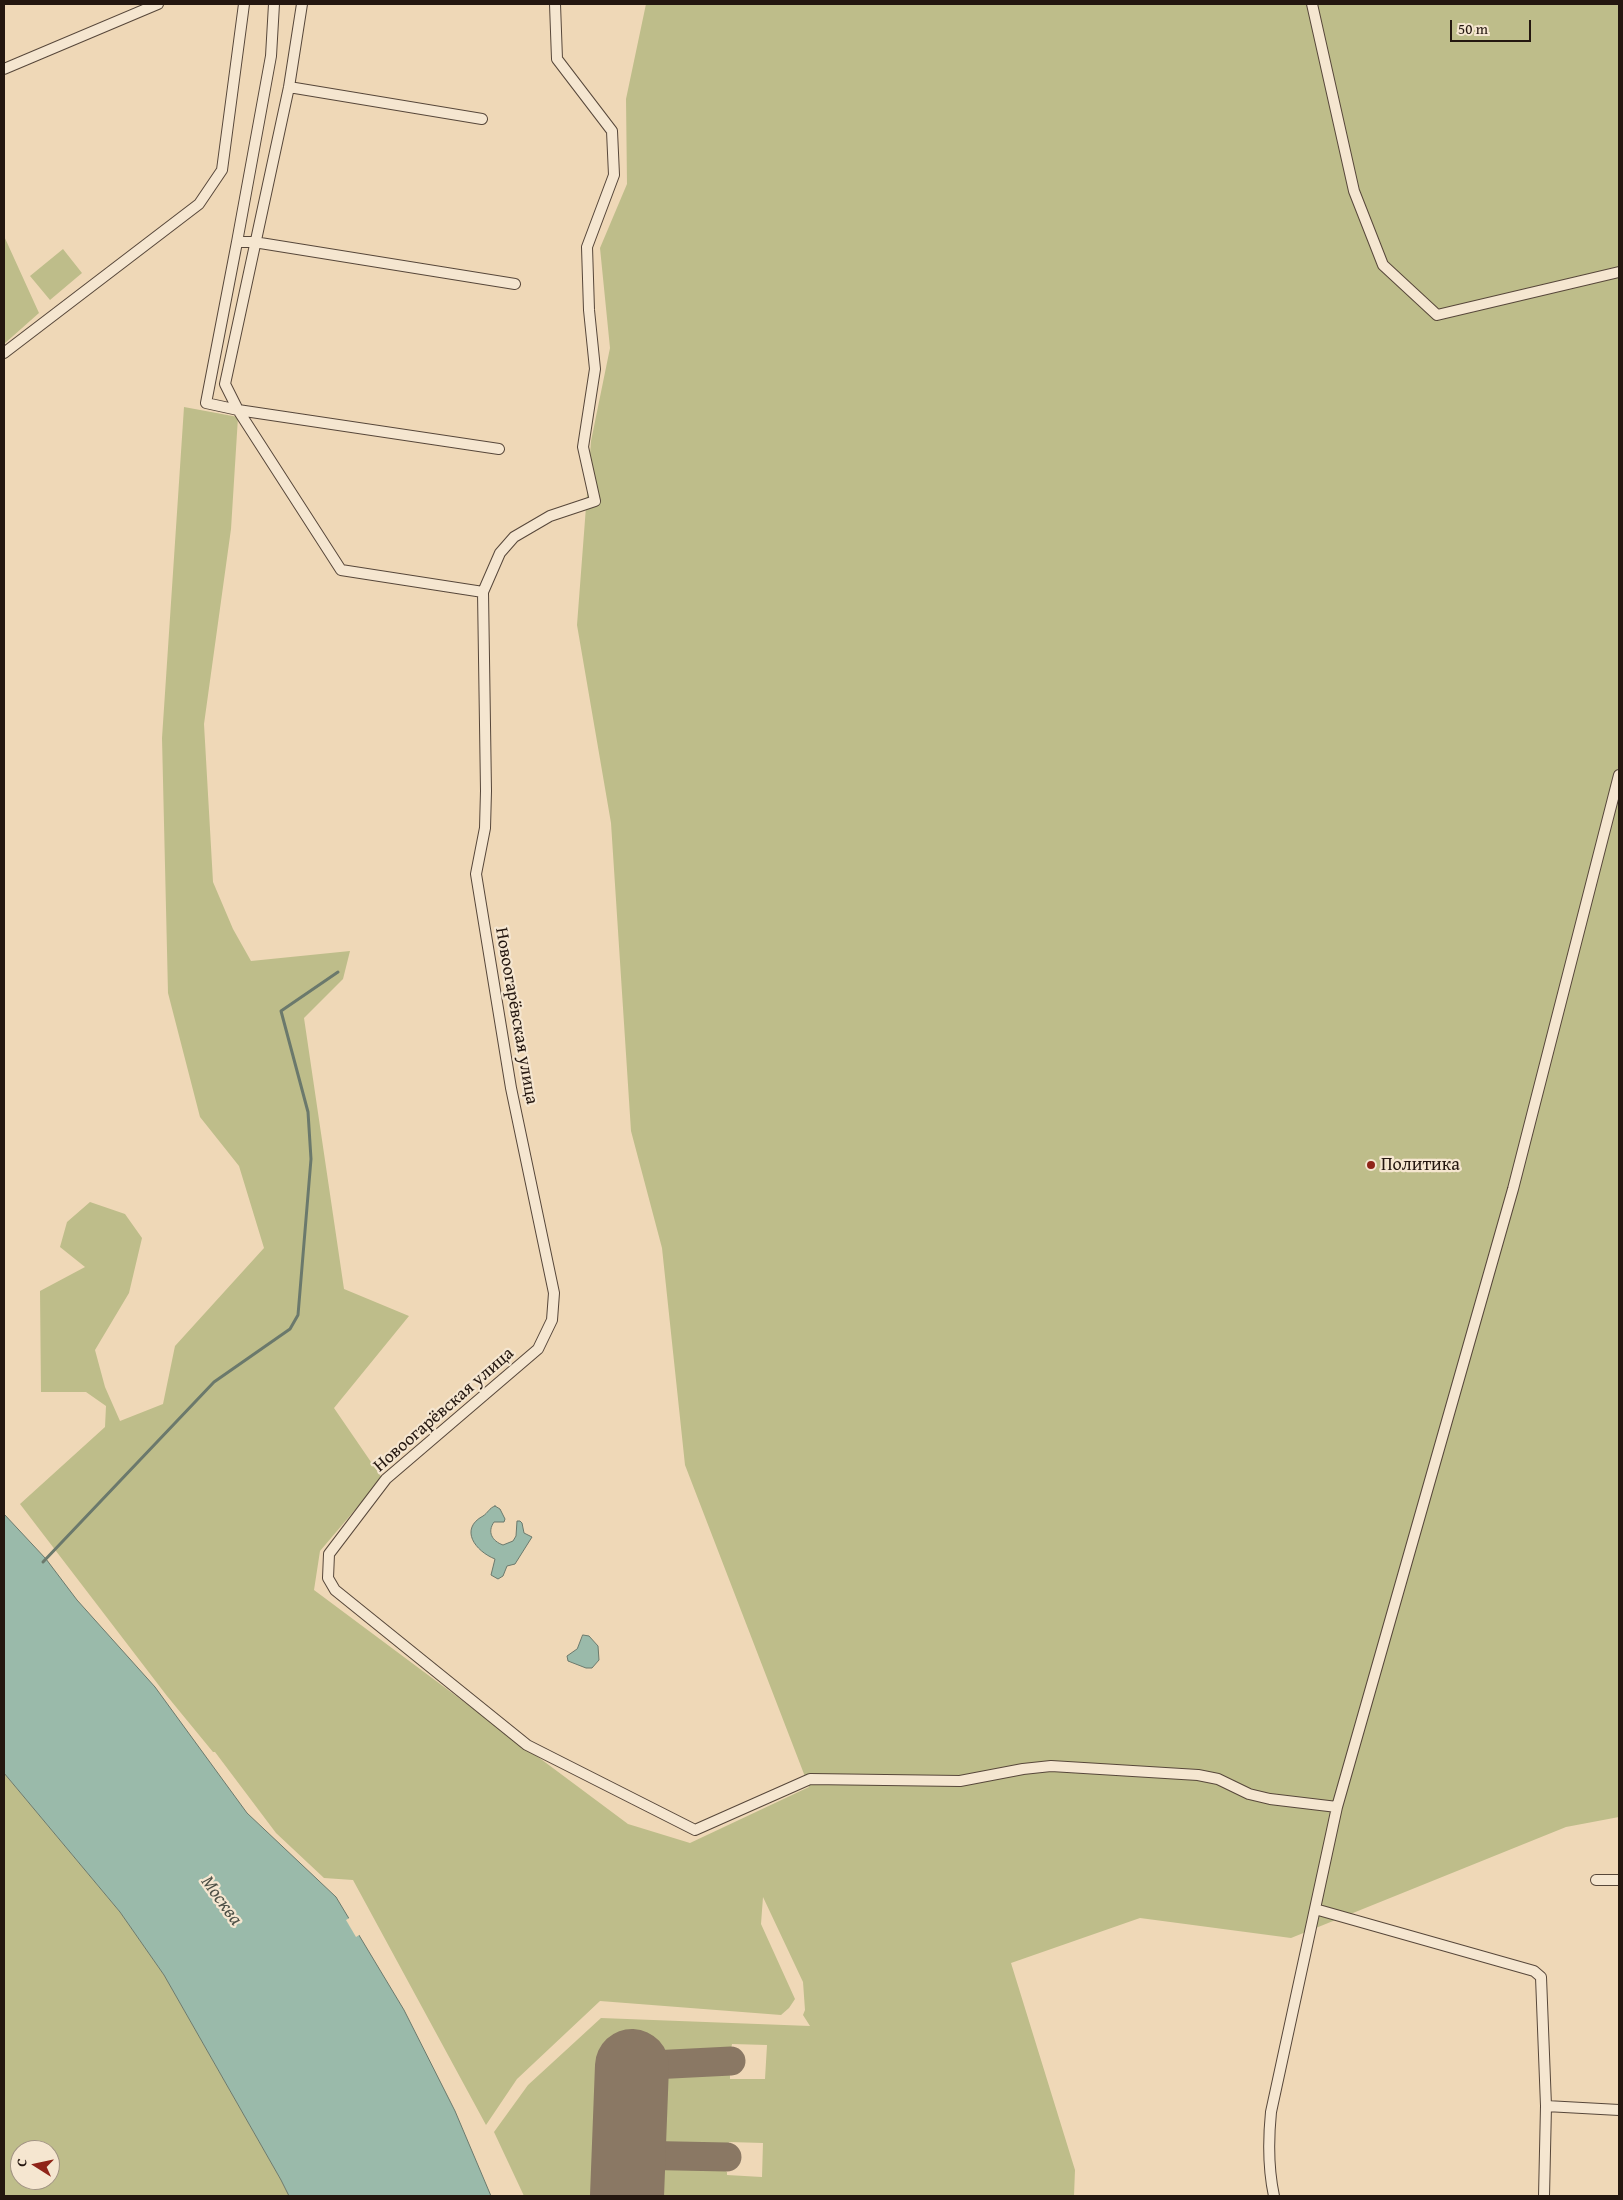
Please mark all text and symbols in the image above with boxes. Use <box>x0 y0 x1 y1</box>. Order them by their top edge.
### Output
scale bar <box>1453 10 1534 42</box>
text: 50 m <box>1458 18 1488 39</box>
street label: Новоогарёвская улица <box>490 926 542 1106</box>
place label: Политика <box>1381 1154 1460 1176</box>
marker: Политика <box>1365 1159 1377 1171</box>
street label: Новоогарёвская улица <box>369 1343 519 1477</box>
water label: Москва <box>195 1872 247 1930</box>
north arrow <box>10 2140 60 2190</box>
text: С <box>11 2157 32 2168</box>

